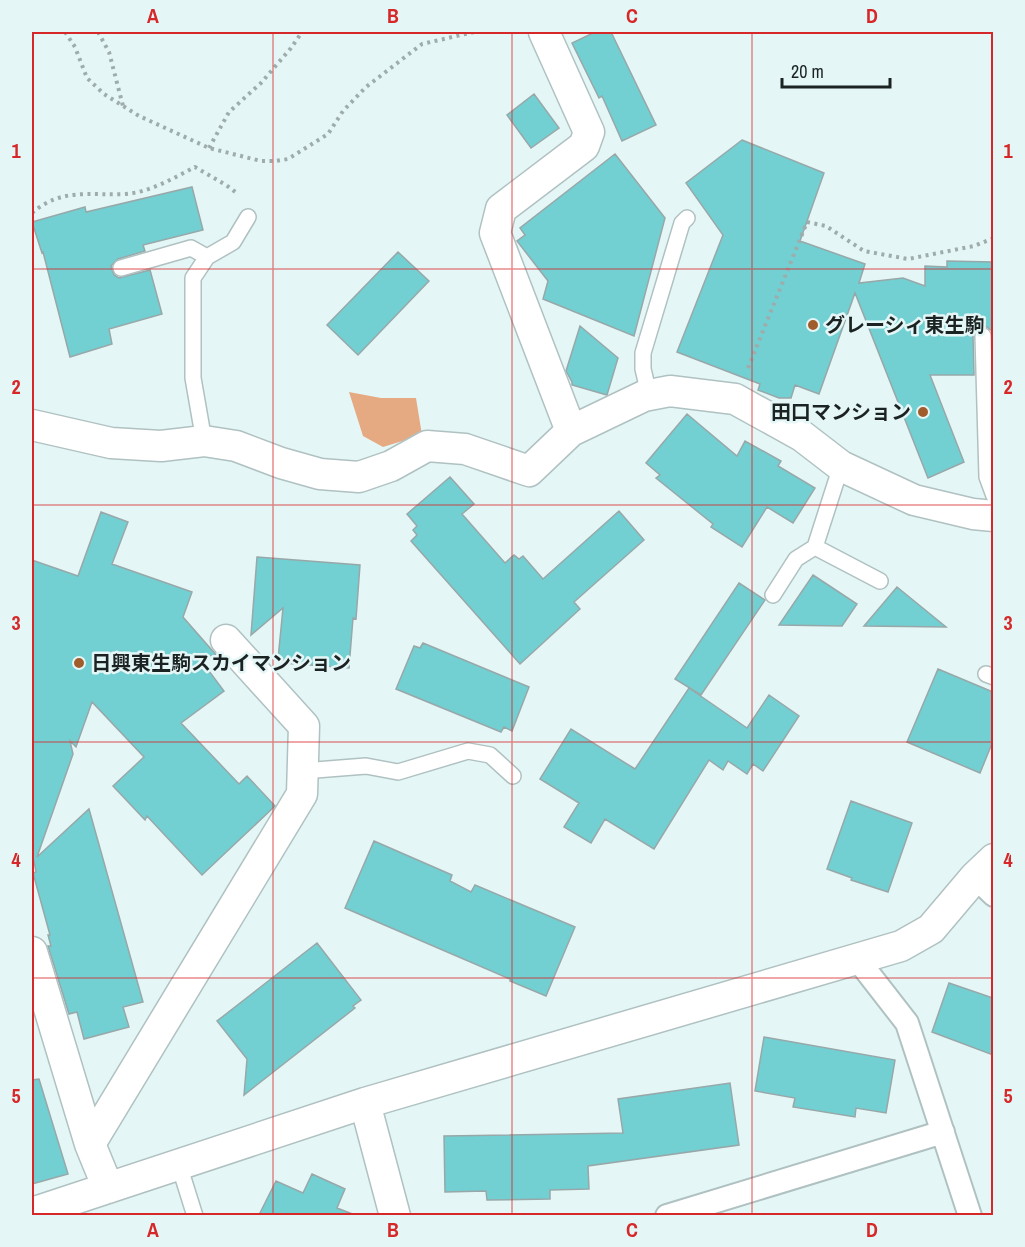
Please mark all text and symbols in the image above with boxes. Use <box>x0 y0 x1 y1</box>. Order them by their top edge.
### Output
text: A <box>147 2 159 29</box>
text: B <box>387 2 399 29</box>
text: C <box>626 2 638 29</box>
text: D <box>866 2 878 29</box>
scale bar <box>782 51 890 89</box>
text: 20 m <box>791 59 824 84</box>
text: 1 <box>11 137 21 164</box>
text: 1 <box>1003 137 1013 164</box>
place label: グレーシィ東生駒 <box>825 311 985 338</box>
marker: グレーシィ東生駒 <box>806 318 820 332</box>
text: 2 <box>11 373 21 400</box>
text: 2 <box>1003 373 1013 400</box>
place label: 田口マンション <box>771 398 911 425</box>
marker: 田口マンション <box>916 405 930 419</box>
text: 3 <box>11 609 21 636</box>
text: 3 <box>1003 609 1013 636</box>
place label: 日興東生駒スカイマンション <box>91 649 351 676</box>
marker: 日興東生駒スカイマンション <box>72 656 86 670</box>
text: 4 <box>11 846 21 873</box>
text: 4 <box>1003 846 1013 873</box>
text: 5 <box>11 1082 21 1109</box>
text: 5 <box>1003 1082 1013 1109</box>
text: A <box>147 1216 159 1243</box>
text: B <box>387 1216 399 1243</box>
text: C <box>626 1216 638 1243</box>
text: D <box>866 1216 878 1243</box>

